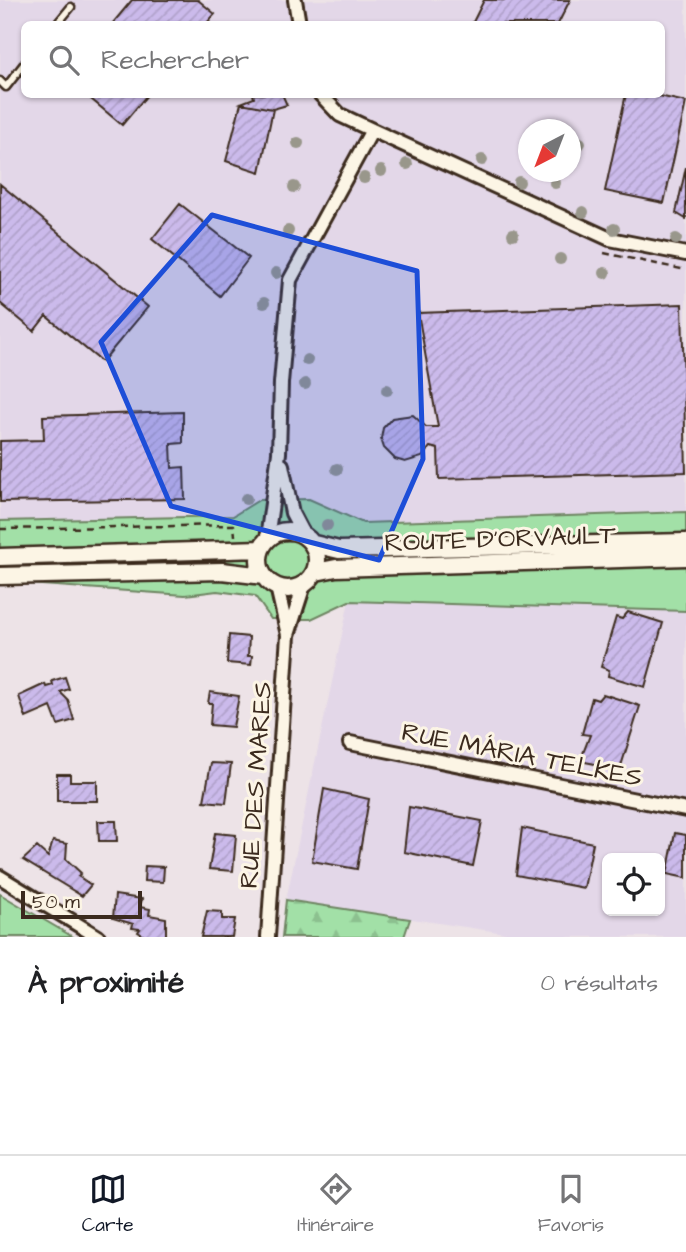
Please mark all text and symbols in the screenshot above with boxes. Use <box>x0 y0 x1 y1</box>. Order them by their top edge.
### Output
search box <box>21 21 665 98</box>
icon: search <box>45 41 83 79</box>
text: Rechercher <box>101 42 249 78</box>
north arrow <box>518 119 581 182</box>
street label: ROUTE D'ORVAULT <box>384 517 617 561</box>
street label: RUE DES MARES <box>231 681 281 890</box>
street label: RUE MÁRIA TELKES <box>399 714 645 796</box>
map controls <box>602 853 665 916</box>
button: locate <box>602 853 665 916</box>
scale bar <box>21 888 142 920</box>
text: 50 m <box>32 889 80 916</box>
text: À proximité <box>28 962 184 1004</box>
text: 0 résultats <box>540 967 658 999</box>
tab: Carte <box>82 1170 133 1239</box>
tab: Itinéraire <box>297 1170 374 1239</box>
tab: Favoris <box>538 1170 604 1239</box>

